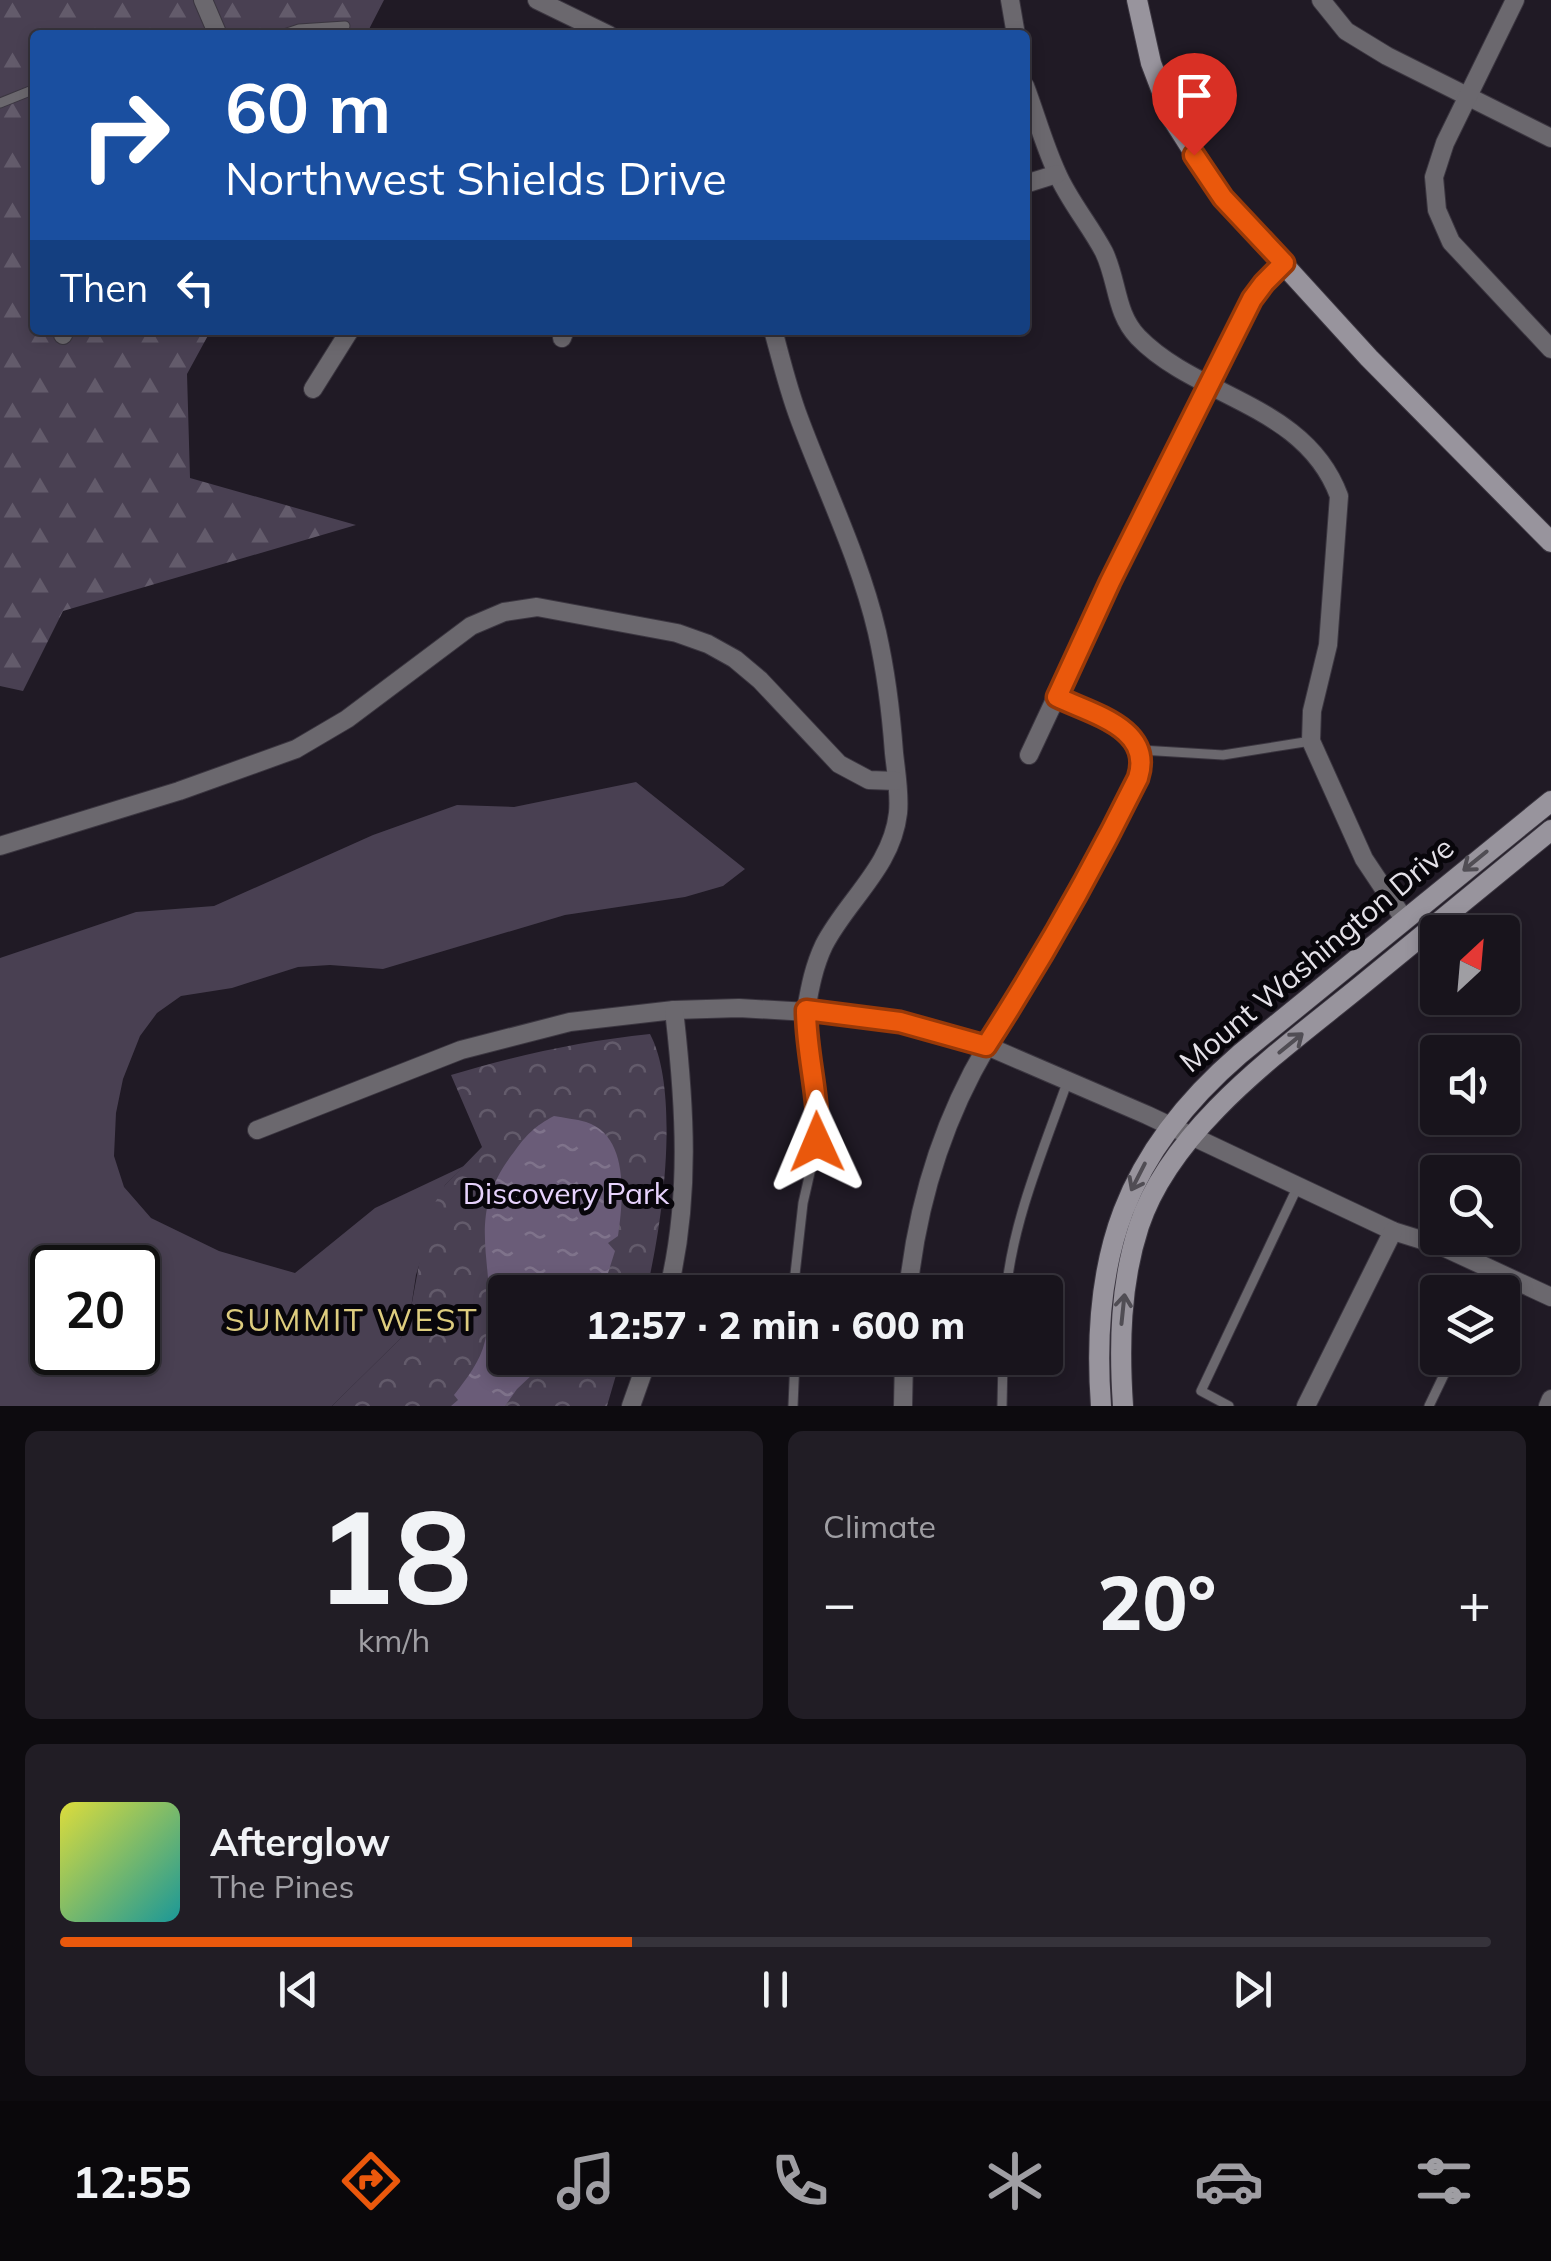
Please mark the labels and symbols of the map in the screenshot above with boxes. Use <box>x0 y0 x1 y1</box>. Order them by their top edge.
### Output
pin <box>1152 53 1237 156</box>
street label: Mount Washington Drive <box>1171 828 1461 1080</box>
one-way arrow <box>1462 850 1488 872</box>
north arrow <box>1420 915 1520 1015</box>
one-way arrow <box>1277 1032 1303 1054</box>
position arrow <box>765 1090 869 1194</box>
one-way arrow <box>1128 1162 1147 1192</box>
park label: Discovery Park <box>463 1174 670 1212</box>
speed limit sign: 20 <box>30 1245 160 1375</box>
one-way arrow <box>1114 1293 1133 1325</box>
district label: SUMMIT WEST <box>225 1299 479 1339</box>

